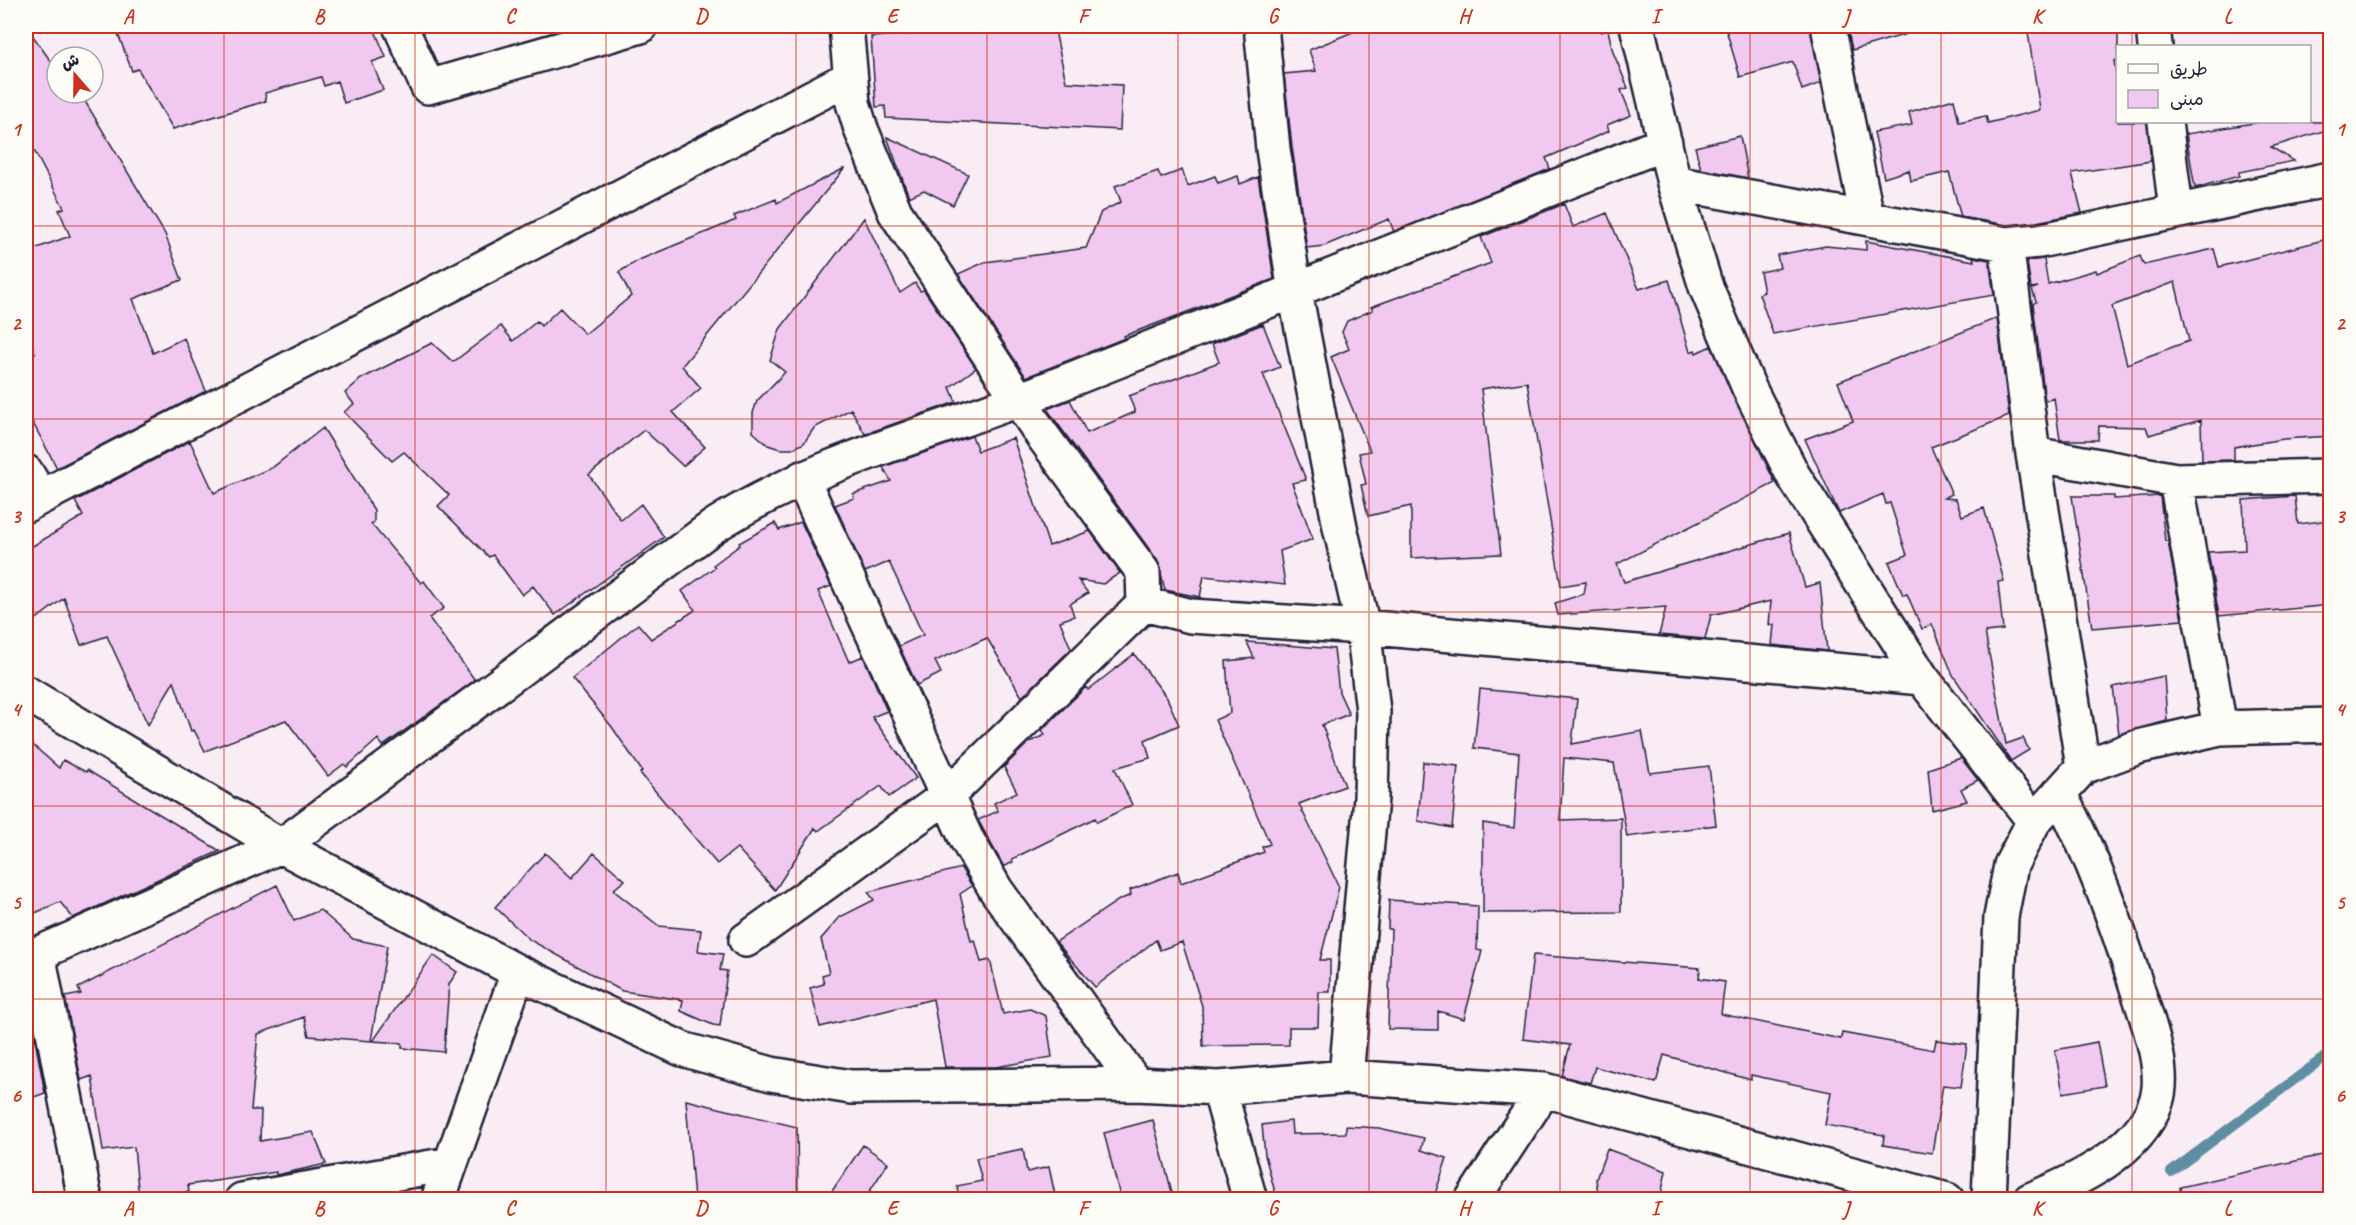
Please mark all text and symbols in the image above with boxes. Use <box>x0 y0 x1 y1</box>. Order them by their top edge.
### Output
text: A <box>123 4 135 29</box>
text: B <box>314 4 326 29</box>
text: C <box>505 4 517 29</box>
text: D <box>695 4 709 29</box>
text: E <box>887 4 901 29</box>
text: F <box>1078 4 1092 29</box>
text: G <box>1268 4 1281 29</box>
text: H <box>1458 4 1473 29</box>
text: I <box>1651 4 1664 29</box>
text: J <box>1841 4 1853 29</box>
text: K <box>2032 4 2046 29</box>
text: L <box>2224 4 2234 29</box>
north arrow <box>45 45 105 105</box>
legend <box>2116 45 2311 123</box>
text: ش <box>59 49 82 74</box>
text: طريق <box>2170 58 2208 80</box>
text: مبنى <box>2170 88 2204 110</box>
text: 1 <box>12 117 23 142</box>
text: 1 <box>2336 117 2347 142</box>
text: 2 <box>12 311 23 336</box>
text: 2 <box>2336 311 2347 336</box>
text: 3 <box>12 504 23 529</box>
text: 3 <box>2336 504 2347 529</box>
text: 4 <box>12 697 24 722</box>
text: 4 <box>2336 697 2348 722</box>
text: 5 <box>12 890 23 915</box>
text: 5 <box>2336 890 2347 915</box>
text: 6 <box>11 1083 22 1108</box>
text: 6 <box>2335 1083 2346 1108</box>
text: A <box>123 1196 135 1221</box>
text: B <box>314 1196 326 1221</box>
text: C <box>505 1196 517 1221</box>
text: D <box>695 1196 709 1221</box>
text: E <box>887 1196 901 1221</box>
text: F <box>1078 1196 1092 1221</box>
text: G <box>1268 1196 1281 1221</box>
text: H <box>1458 1196 1473 1221</box>
text: I <box>1651 1196 1664 1221</box>
text: J <box>1841 1196 1853 1221</box>
text: K <box>2032 1196 2046 1221</box>
text: L <box>2224 1196 2234 1221</box>

